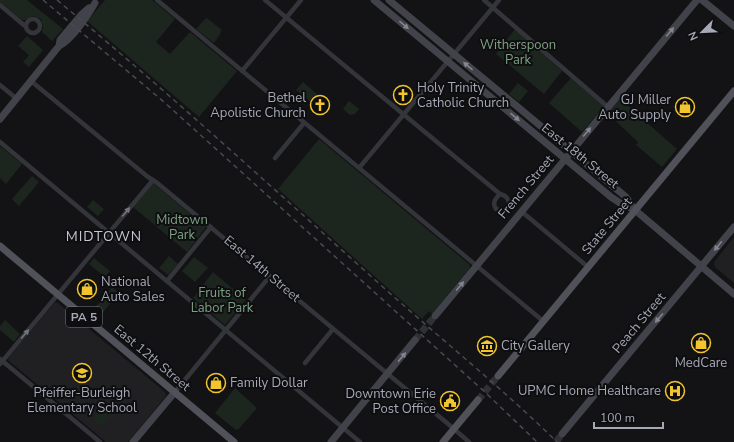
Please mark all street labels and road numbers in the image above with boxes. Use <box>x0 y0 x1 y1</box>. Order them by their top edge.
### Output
street label: East 18th Street <box>538 119 623 193</box>
street label: French Street <box>494 151 558 223</box>
street label: State Street <box>578 193 637 258</box>
street label: East 14th Street <box>220 232 304 307</box>
street label: Peach Street <box>608 289 670 357</box>
road number: PA 5 <box>66 307 102 327</box>
street label: East 12th Street <box>110 321 194 396</box>

